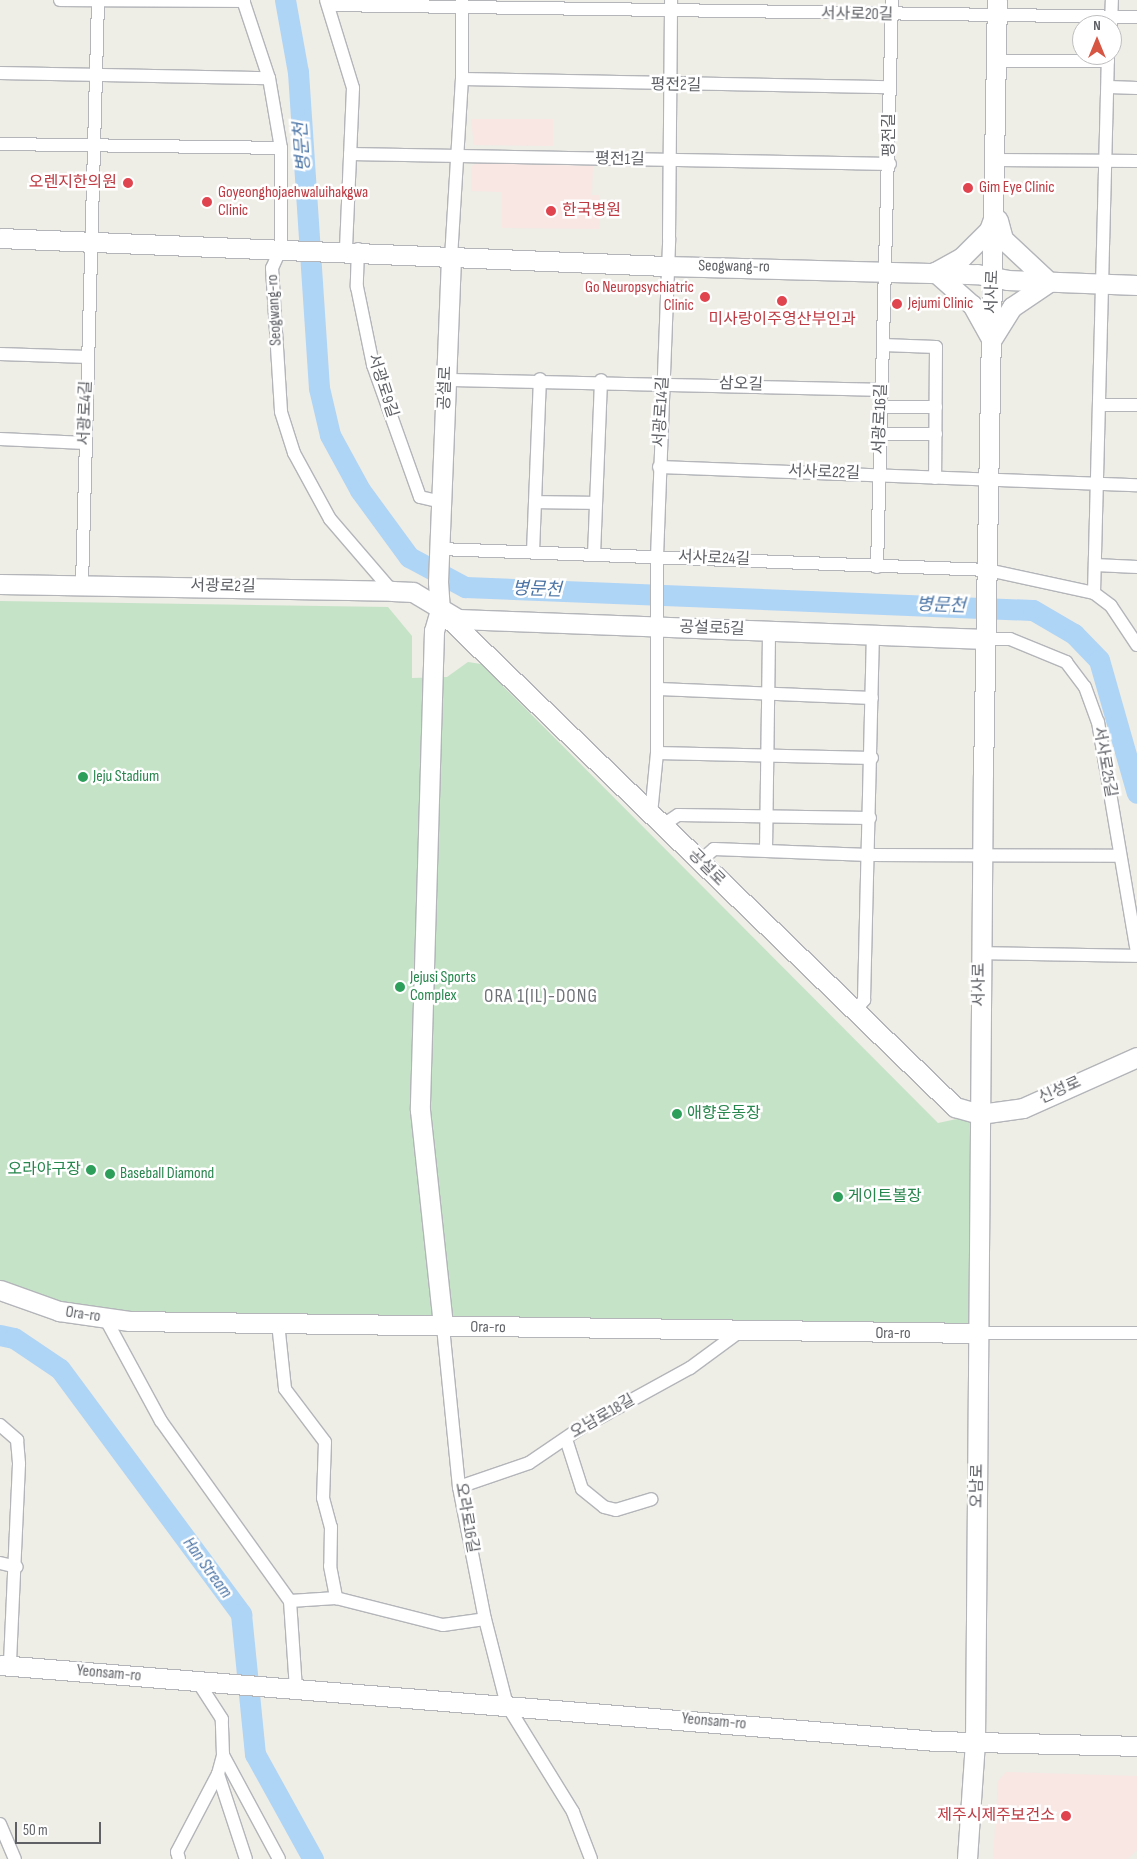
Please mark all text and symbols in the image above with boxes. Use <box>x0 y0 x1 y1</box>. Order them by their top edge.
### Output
street label: 서사로20길 <box>821 5 893 25</box>
north arrow <box>1072 15 1122 65</box>
text: N <box>1093 17 1101 34</box>
street label: 평전2길 <box>650 76 702 96</box>
street label: 평전길 <box>880 113 900 157</box>
water label: 병문천 <box>290 121 316 173</box>
street label: 평전1길 <box>595 150 645 170</box>
place label: 오렌지한의원 <box>29 173 117 193</box>
marker: 오렌지한의원 <box>121 176 135 190</box>
place label: Gim Eye Clinic <box>979 178 1055 198</box>
marker: Gim Eye Clinic <box>961 181 975 195</box>
place label: Goyeonghojaehwaluihakgwa Clinic <box>218 183 368 221</box>
marker: Goyeonghojaehwaluihakgwa Clinic <box>200 195 214 209</box>
place label: 한국병원 <box>562 201 621 221</box>
marker: 한국병원 <box>544 204 558 218</box>
street label: Seogwang-ro <box>698 257 770 277</box>
street label: 서사로 <box>983 270 1003 314</box>
street label: Seogwang-ro <box>264 274 286 346</box>
place label: Go Neuropsychiatric Clinic <box>585 278 694 316</box>
marker: Go Neuropsychiatric Clinic <box>698 290 712 304</box>
marker: 미사랑이주영산부인과 <box>775 294 789 308</box>
place label: Jejumi Clinic <box>908 294 973 314</box>
marker: Jejumi Clinic <box>890 297 904 311</box>
place label: 미사랑이주영산부인과 <box>708 310 856 330</box>
street label: 서광로9길 <box>363 352 401 420</box>
street label: 공설로 <box>436 366 456 410</box>
street label: 삼오길 <box>719 375 763 395</box>
street label: 서광로14길 <box>651 376 673 448</box>
street label: 서광로4길 <box>75 380 97 446</box>
street label: 서광로16길 <box>870 383 892 455</box>
street label: 서사로22길 <box>788 462 860 484</box>
street label: 서사로24길 <box>678 548 750 570</box>
street label: 서광로2길 <box>190 577 256 597</box>
water label: 병문천 <box>512 578 562 602</box>
water label: 병문천 <box>916 594 966 618</box>
street label: 공설로5길 <box>679 618 745 640</box>
street label: 서사로25길 <box>1088 725 1120 799</box>
place label: Jeju Stadium <box>93 767 159 787</box>
marker: Jeju Stadium <box>77 771 89 783</box>
street label: 공설로 <box>684 846 728 890</box>
street label: 서사로 <box>970 963 990 1007</box>
place label: Jejusi Sports Complex <box>410 968 476 1006</box>
marker: Jejusi Sports Complex <box>394 981 406 993</box>
district label: ORA 1(IL)-DONG <box>482 986 600 1008</box>
street label: 신성로 <box>1036 1073 1084 1109</box>
place label: 애향운동장 <box>687 1104 761 1124</box>
marker: 애향운동장 <box>671 1108 683 1120</box>
place label: 오라야구장 <box>7 1160 81 1180</box>
marker: 오라야구장 <box>85 1164 97 1176</box>
place label: Baseball Diamond <box>120 1164 214 1184</box>
marker: Baseball Diamond <box>104 1168 116 1180</box>
place label: 게이트볼장 <box>848 1187 922 1207</box>
marker: 게이트볼장 <box>832 1191 844 1203</box>
street label: Ora-ro <box>64 1303 102 1327</box>
street label: Ora-ro <box>470 1318 506 1338</box>
street label: Ora-ro <box>875 1324 911 1344</box>
street label: 오남로18길 <box>567 1391 639 1443</box>
street label: 오남로 <box>968 1464 988 1508</box>
street label: 오라로16길 <box>450 1481 482 1555</box>
water label: Han Stream <box>178 1533 236 1603</box>
street label: Yeonsam-ro <box>76 1662 142 1686</box>
street label: Yeonsam-ro <box>681 1710 747 1734</box>
place label: 제주시제주보건소 <box>937 1806 1055 1826</box>
marker: 제주시제주보건소 <box>1059 1809 1073 1823</box>
scale bar <box>18 1812 104 1844</box>
text: 50 m <box>23 1821 48 1840</box>

